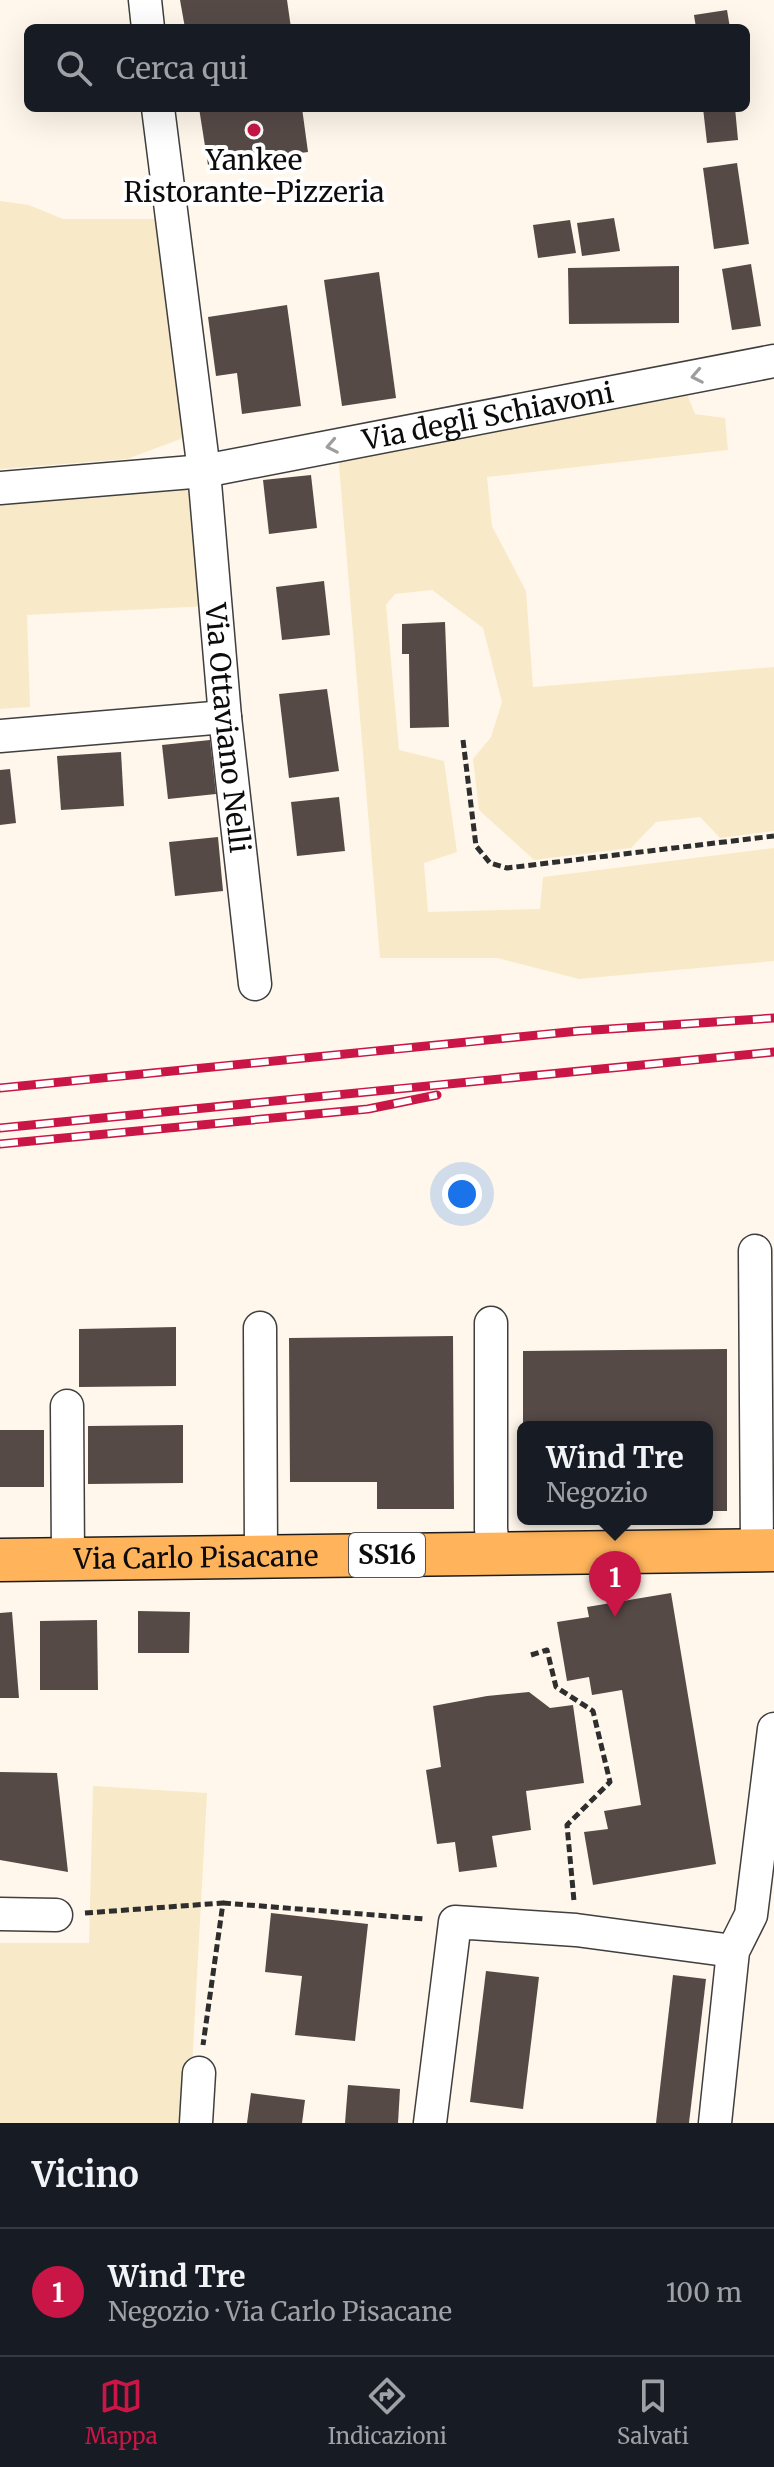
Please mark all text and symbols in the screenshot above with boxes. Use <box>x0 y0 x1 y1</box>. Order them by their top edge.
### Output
search box <box>24 24 750 112</box>
icon: search <box>52 46 96 90</box>
text: Cerca qui <box>116 49 248 87</box>
marker: Yankee Ristorante-Pizzeria <box>245 121 263 139</box>
place label: Yankee Ristorante-Pizzeria <box>123 142 385 210</box>
one-way arrow <box>691 366 704 383</box>
street label: Via degli Schiavoni <box>359 374 617 458</box>
one-way arrow <box>325 437 339 454</box>
street label: Via Ottaviano Nelli <box>197 601 258 855</box>
your location <box>442 1174 482 1214</box>
popup <box>517 1421 713 1525</box>
text: Wind Tre <box>546 1438 684 1476</box>
text: Negozio <box>546 1476 648 1509</box>
road number: SS16 <box>349 1533 425 1577</box>
street label: Via Carlo Pisacane <box>72 1538 319 1577</box>
pin: 1 <box>589 1551 641 1617</box>
text: Vicino <box>32 2154 139 2196</box>
text: Wind Tre <box>108 2257 246 2295</box>
text: 1 <box>52 2276 64 2309</box>
text: 100 m <box>666 2276 742 2309</box>
text: Negozio · Via Carlo Pisacane <box>108 2295 452 2328</box>
tab: Mappa <box>85 2374 158 2450</box>
tab: Indicazioni <box>328 2374 447 2450</box>
tab: Salvati <box>617 2374 689 2450</box>

